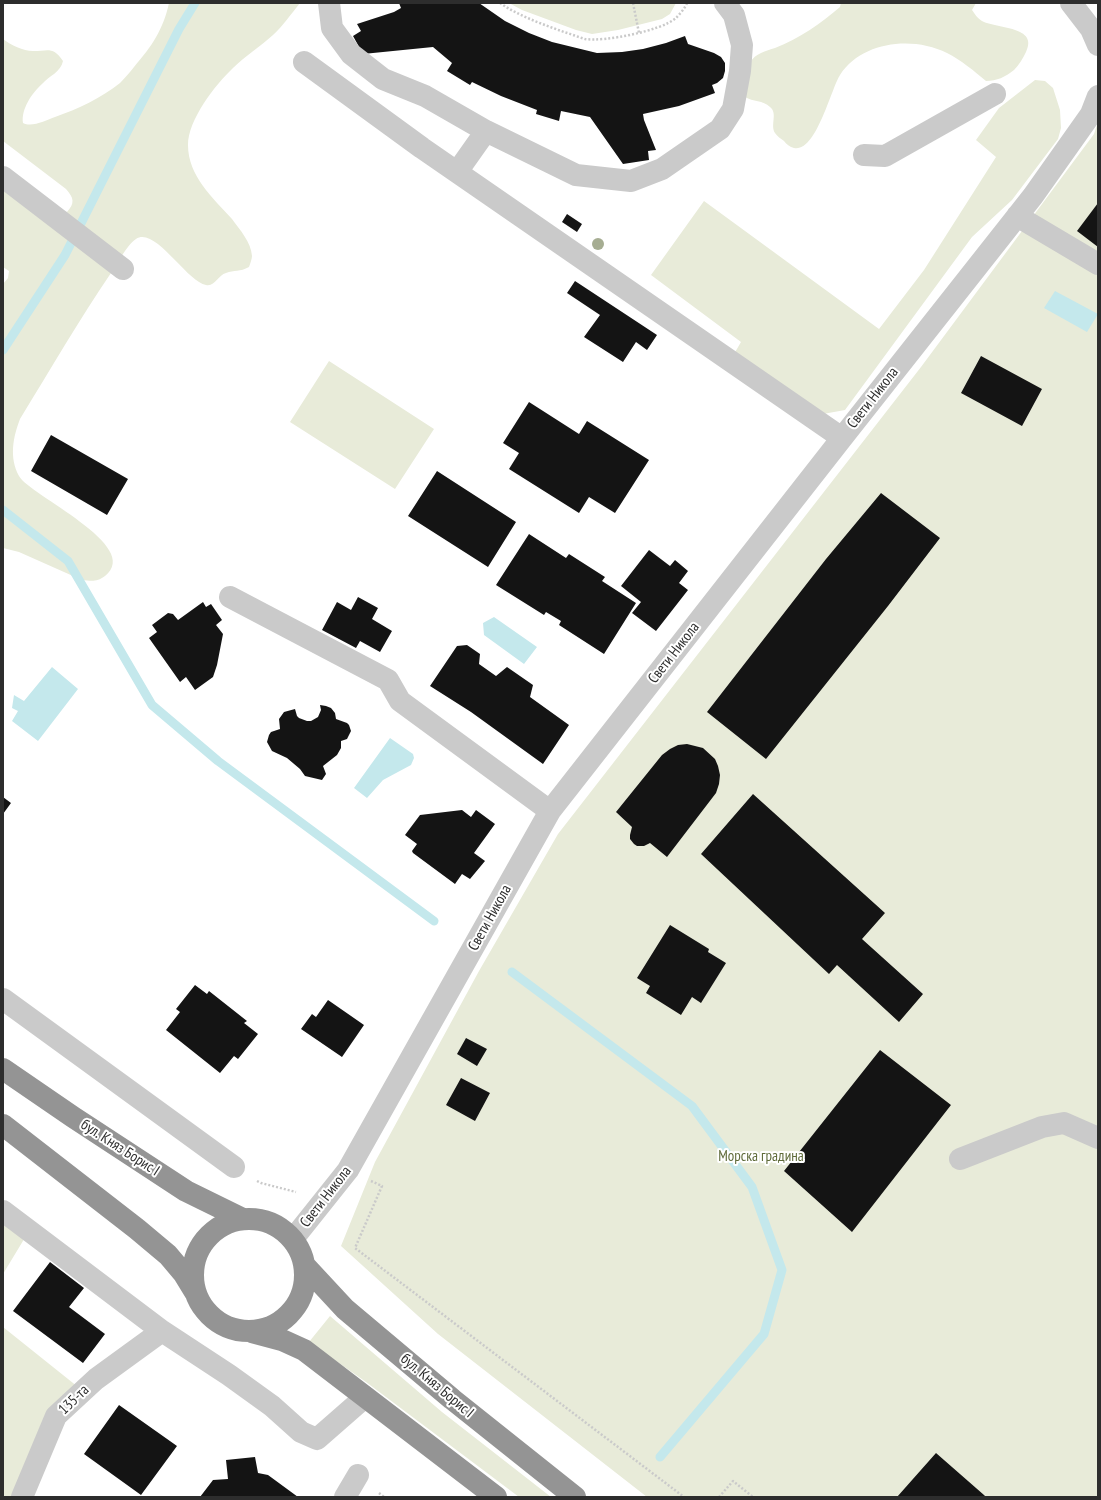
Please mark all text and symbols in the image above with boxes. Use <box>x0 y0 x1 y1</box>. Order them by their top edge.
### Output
street label: Свети Никола <box>844 364 902 432</box>
street label: Свети Никола <box>645 619 703 687</box>
street label: Свети Никола <box>465 882 515 954</box>
street label: бул. Княз Борис I <box>77 1116 163 1180</box>
park label: Морска градина <box>718 1148 804 1166</box>
street label: Свети Никола <box>297 1163 355 1231</box>
street label: бул. Княз Борис I <box>397 1350 477 1422</box>
street label: 135-та <box>55 1381 93 1419</box>

